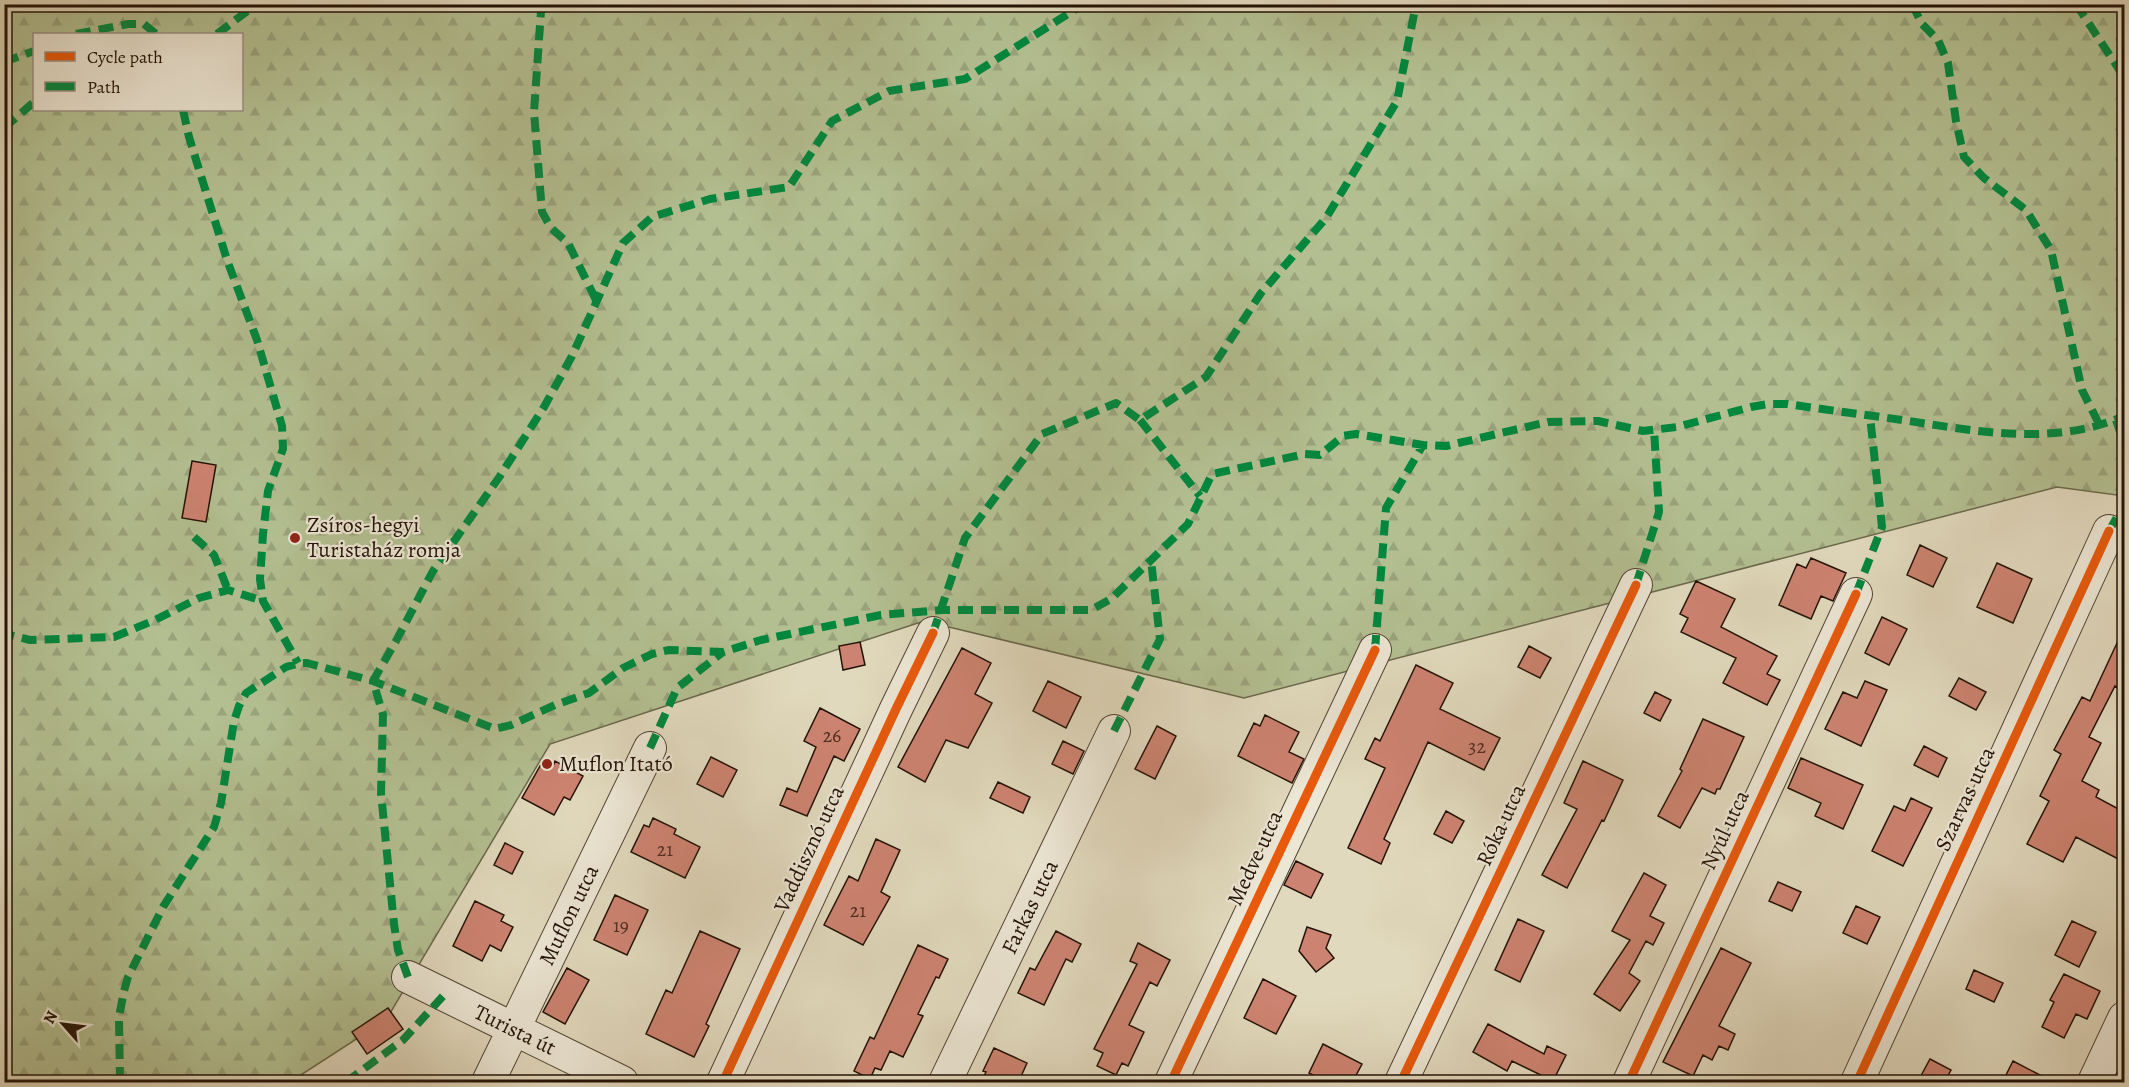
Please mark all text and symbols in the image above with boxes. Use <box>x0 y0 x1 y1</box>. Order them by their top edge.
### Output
legend <box>33 33 243 111</box>
text: Cycle path <box>87 45 163 69</box>
text: Path <box>87 75 121 99</box>
place label: Zsíros-hegyi Turistaház romja <box>307 510 462 565</box>
marker: Zsíros-hegyi Turistaház romja <box>288 531 302 545</box>
house number: 26 <box>823 722 841 749</box>
house number: 32 <box>1468 733 1486 760</box>
street label: Szarvas utca <box>1928 741 2003 856</box>
place label: Muflon Itató <box>559 749 673 779</box>
marker: Muflon Itató <box>540 757 554 771</box>
street label: Róka utca <box>1469 778 1533 871</box>
street label: Vaddisznó utca <box>766 780 852 918</box>
street label: Nyúl utca <box>1693 784 1757 875</box>
street label: Medve utca <box>1220 805 1290 911</box>
house number: 21 <box>657 836 673 863</box>
street label: Farkas utca <box>994 854 1066 959</box>
street label: Muflon utca <box>532 859 607 970</box>
house number: 21 <box>850 897 866 924</box>
house number: 19 <box>613 912 629 939</box>
north arrow <box>33 994 93 1054</box>
street label: Turista út <box>469 997 561 1063</box>
text: N <box>38 1007 63 1028</box>

